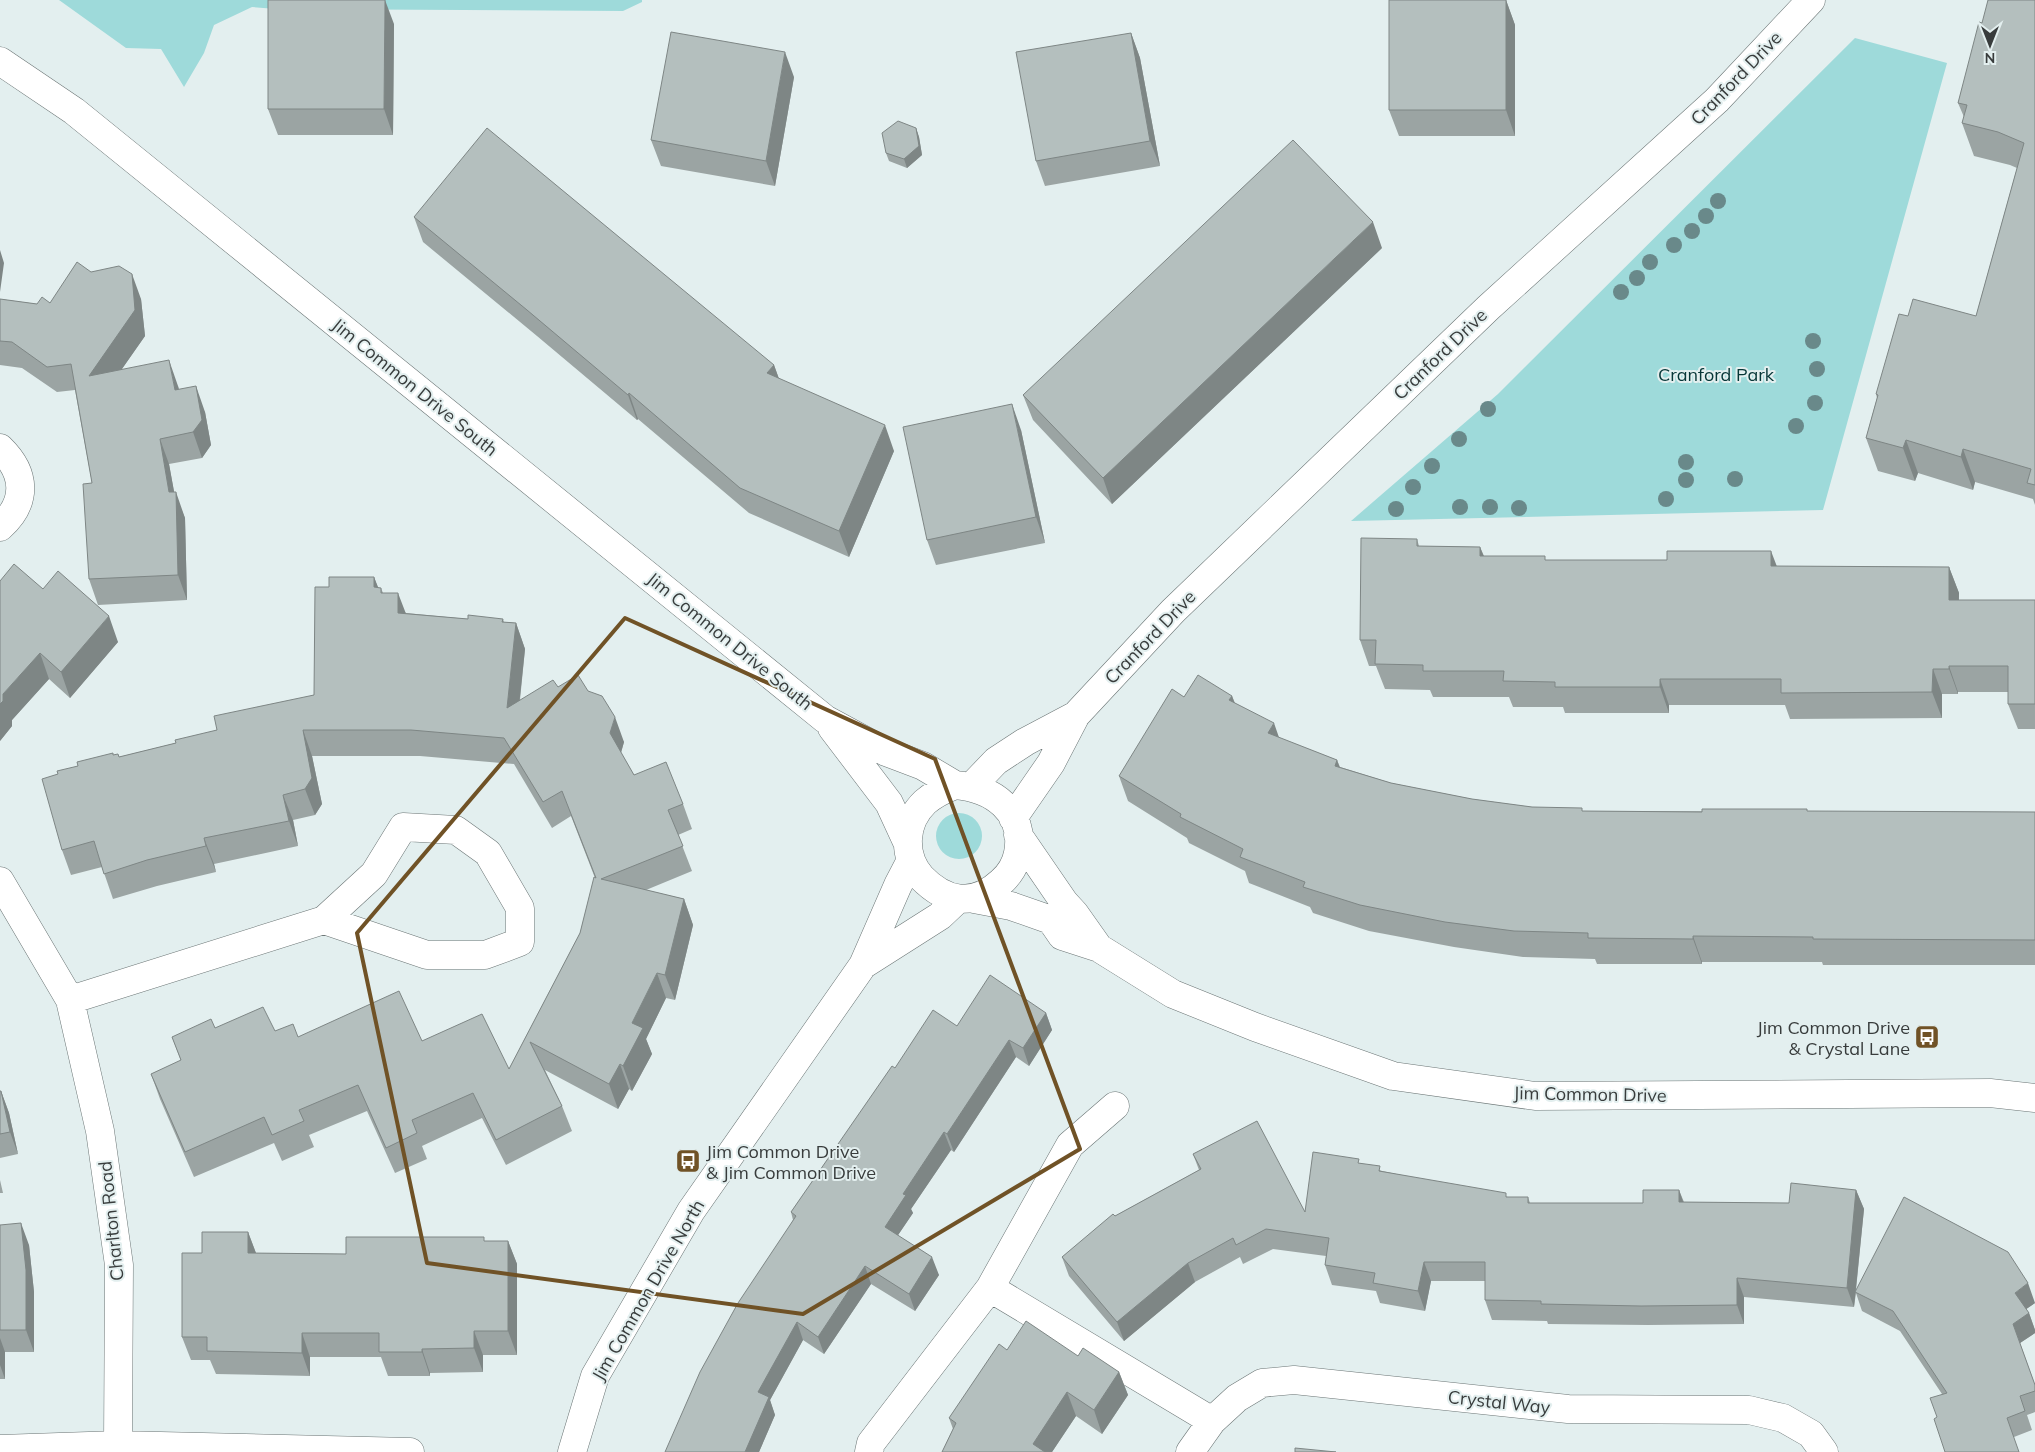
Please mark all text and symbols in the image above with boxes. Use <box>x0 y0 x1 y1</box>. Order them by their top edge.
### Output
north arrow <box>1965 20 2015 70</box>
street label: Cranford Drive <box>1685 26 1787 130</box>
text: N <box>1985 49 1995 67</box>
street label: Cranford Drive <box>1388 303 1492 405</box>
street label: Jim Common Drive South <box>327 313 503 461</box>
park label: Cranford Park <box>1658 363 1775 386</box>
street label: Jim Common Drive South <box>642 567 818 715</box>
street label: Cranford Drive <box>1099 585 1201 689</box>
place label: Jim Common Drive & Crystal Lane <box>1757 1016 1910 1060</box>
bus stop icon: Jim Common Drive & Crystal Lane <box>1914 1024 1940 1050</box>
street label: Jim Common Drive <box>1513 1081 1667 1107</box>
place label: Jim Common Drive & Jim Common Drive <box>706 1140 876 1184</box>
bus stop icon: Jim Common Drive & Jim Common Drive <box>675 1148 701 1174</box>
street label: Charlton Road <box>93 1160 129 1282</box>
street label: Jim Common Drive North <box>587 1195 709 1385</box>
street label: Crystal Way <box>1447 1385 1552 1419</box>

